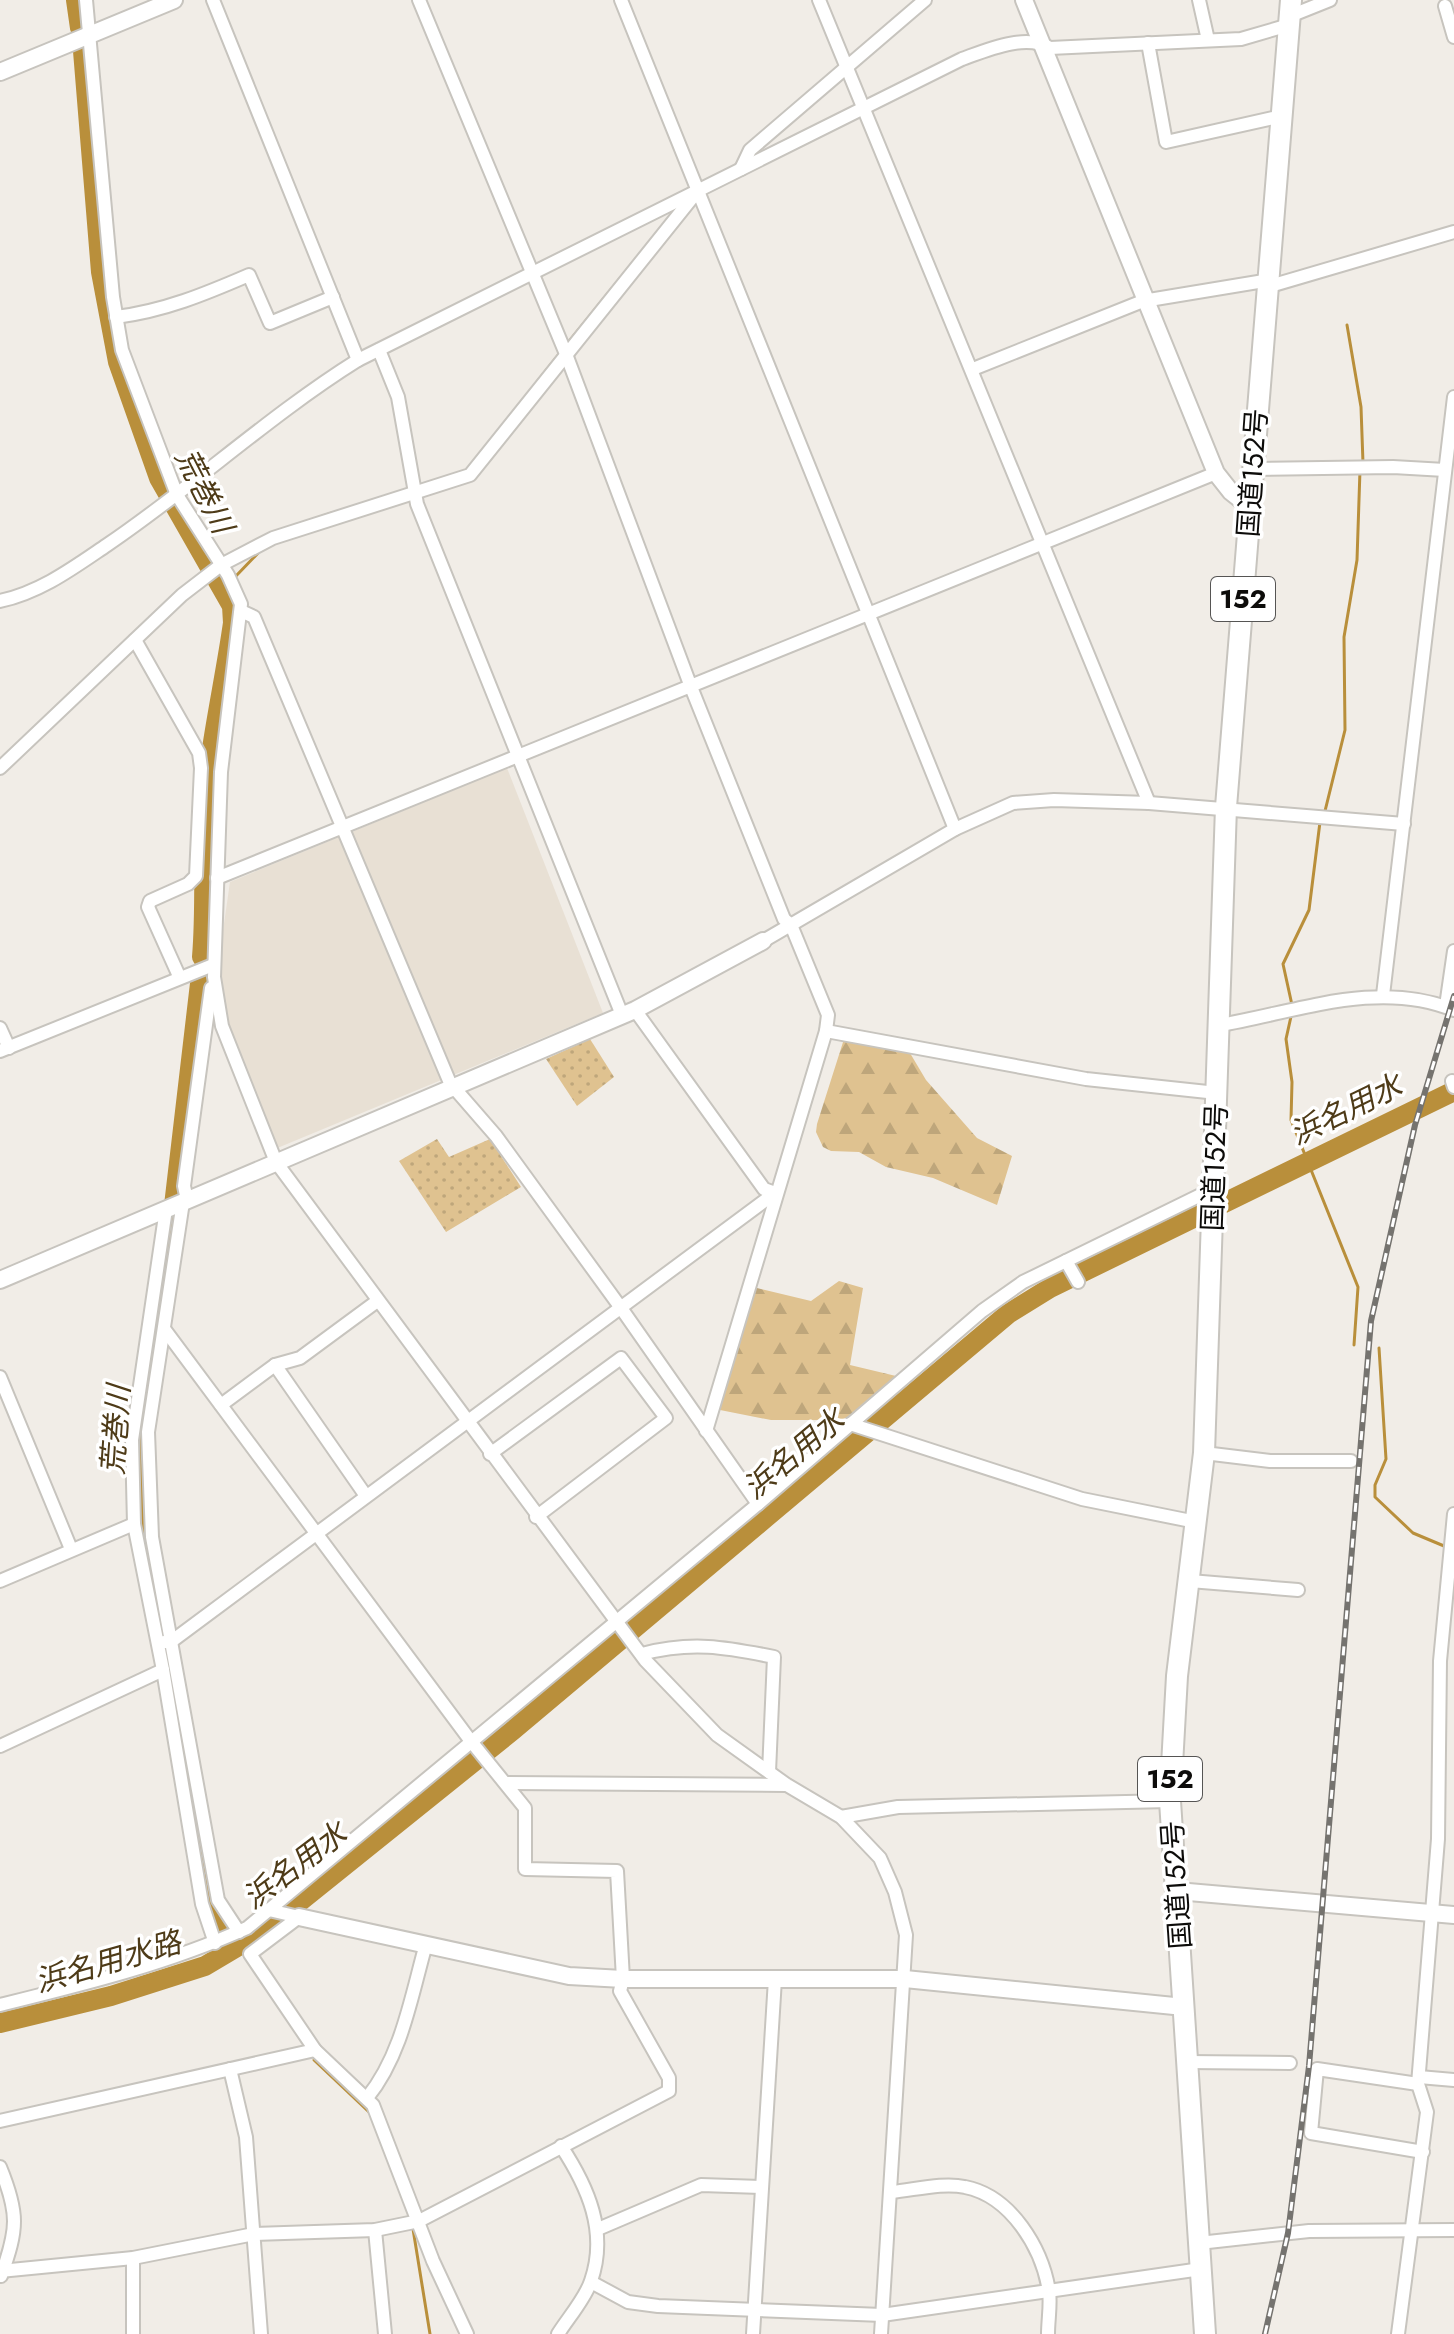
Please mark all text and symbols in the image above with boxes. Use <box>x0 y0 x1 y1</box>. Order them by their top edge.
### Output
street label: 国道152号 <box>1228 408 1277 538</box>
water label: 荒巻川 <box>165 441 245 543</box>
road number: 152 <box>1211 577 1275 621</box>
water label: 浜名用水 <box>1282 1063 1412 1155</box>
street label: 国道152号 <box>1192 1102 1237 1232</box>
water label: 荒巻川 <box>91 1381 140 1476</box>
water label: 浜名用水 <box>734 1397 856 1509</box>
road number: 152 <box>1138 1757 1202 1801</box>
water label: 浜名用水 <box>234 1811 358 1919</box>
street label: 国道152号 <box>1152 1820 1201 1950</box>
water label: 浜名用水路 <box>30 1919 189 2003</box>

